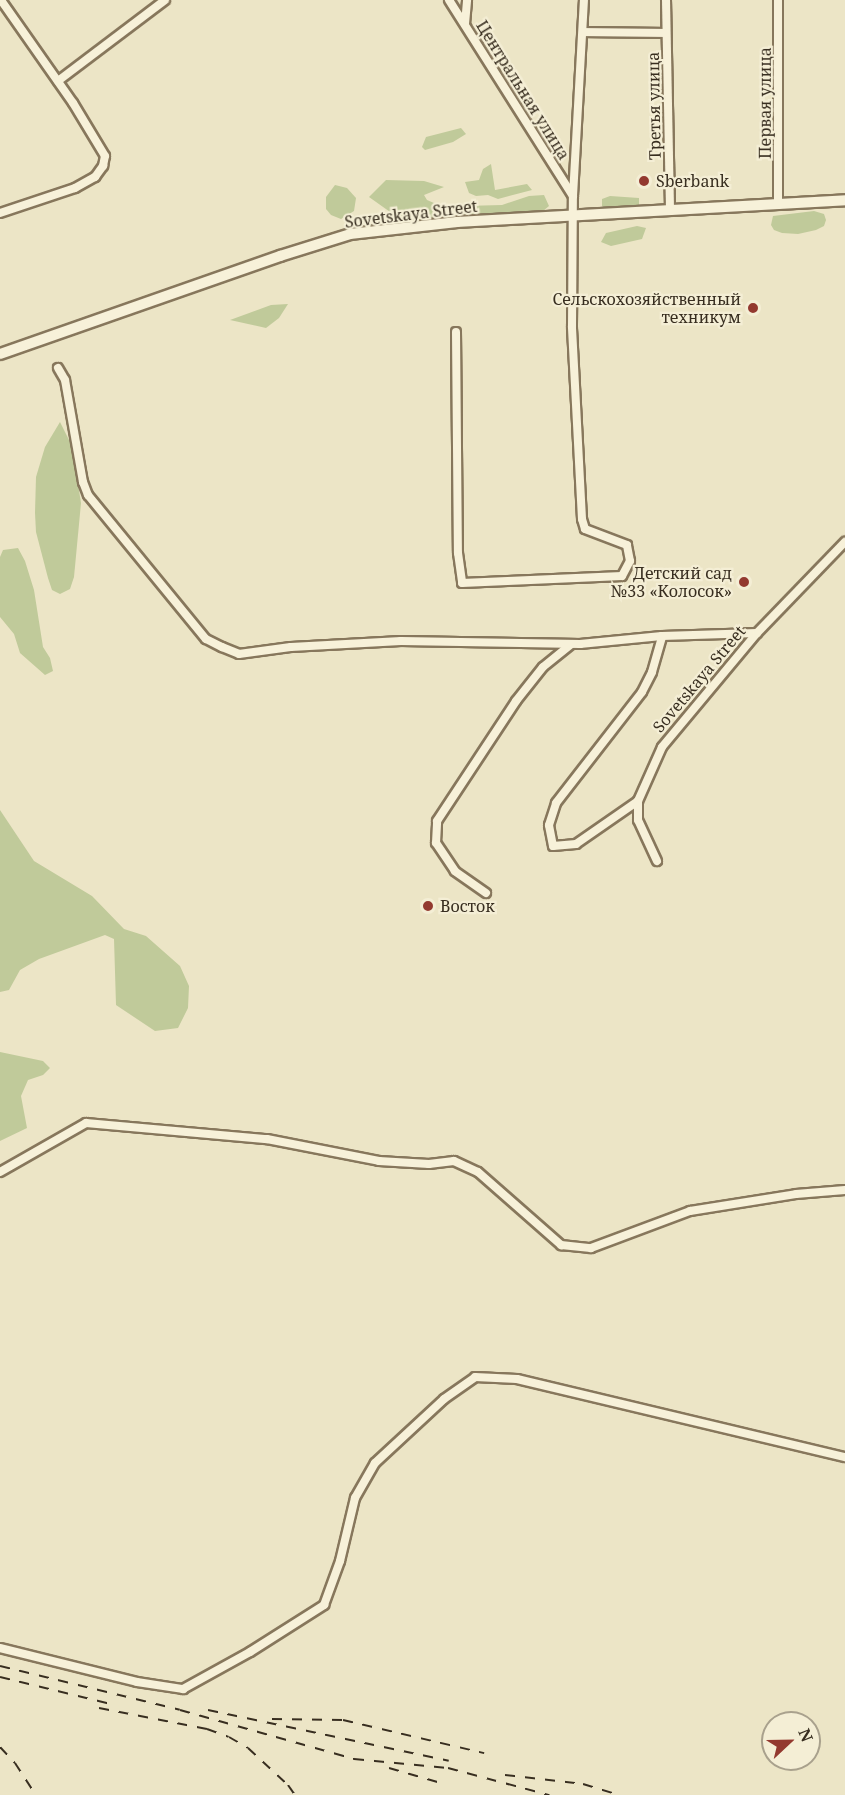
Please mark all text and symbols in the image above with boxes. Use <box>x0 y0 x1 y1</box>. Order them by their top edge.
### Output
street label: Центральная улица <box>472 17 574 163</box>
street label: Первая улица <box>755 47 775 159</box>
street label: Третья улица <box>643 52 665 160</box>
place label: Sberbank <box>656 171 729 191</box>
marker: Sberbank <box>637 174 651 188</box>
street label: Sovetskaya Street <box>344 196 478 232</box>
place label: Сельскохозяйственный техникум <box>553 289 741 327</box>
marker: Сельскохозяйственный техникум <box>746 301 760 315</box>
place label: Детский сад №33 «Колосок» <box>611 563 732 601</box>
marker: Детский сад №33 «Колосок» <box>737 575 751 589</box>
street label: Sovetskaya Street <box>649 622 749 736</box>
place label: Восток <box>440 896 495 916</box>
marker: Восток <box>421 899 435 913</box>
north arrow <box>761 1711 821 1771</box>
text: N <box>793 1725 818 1745</box>

